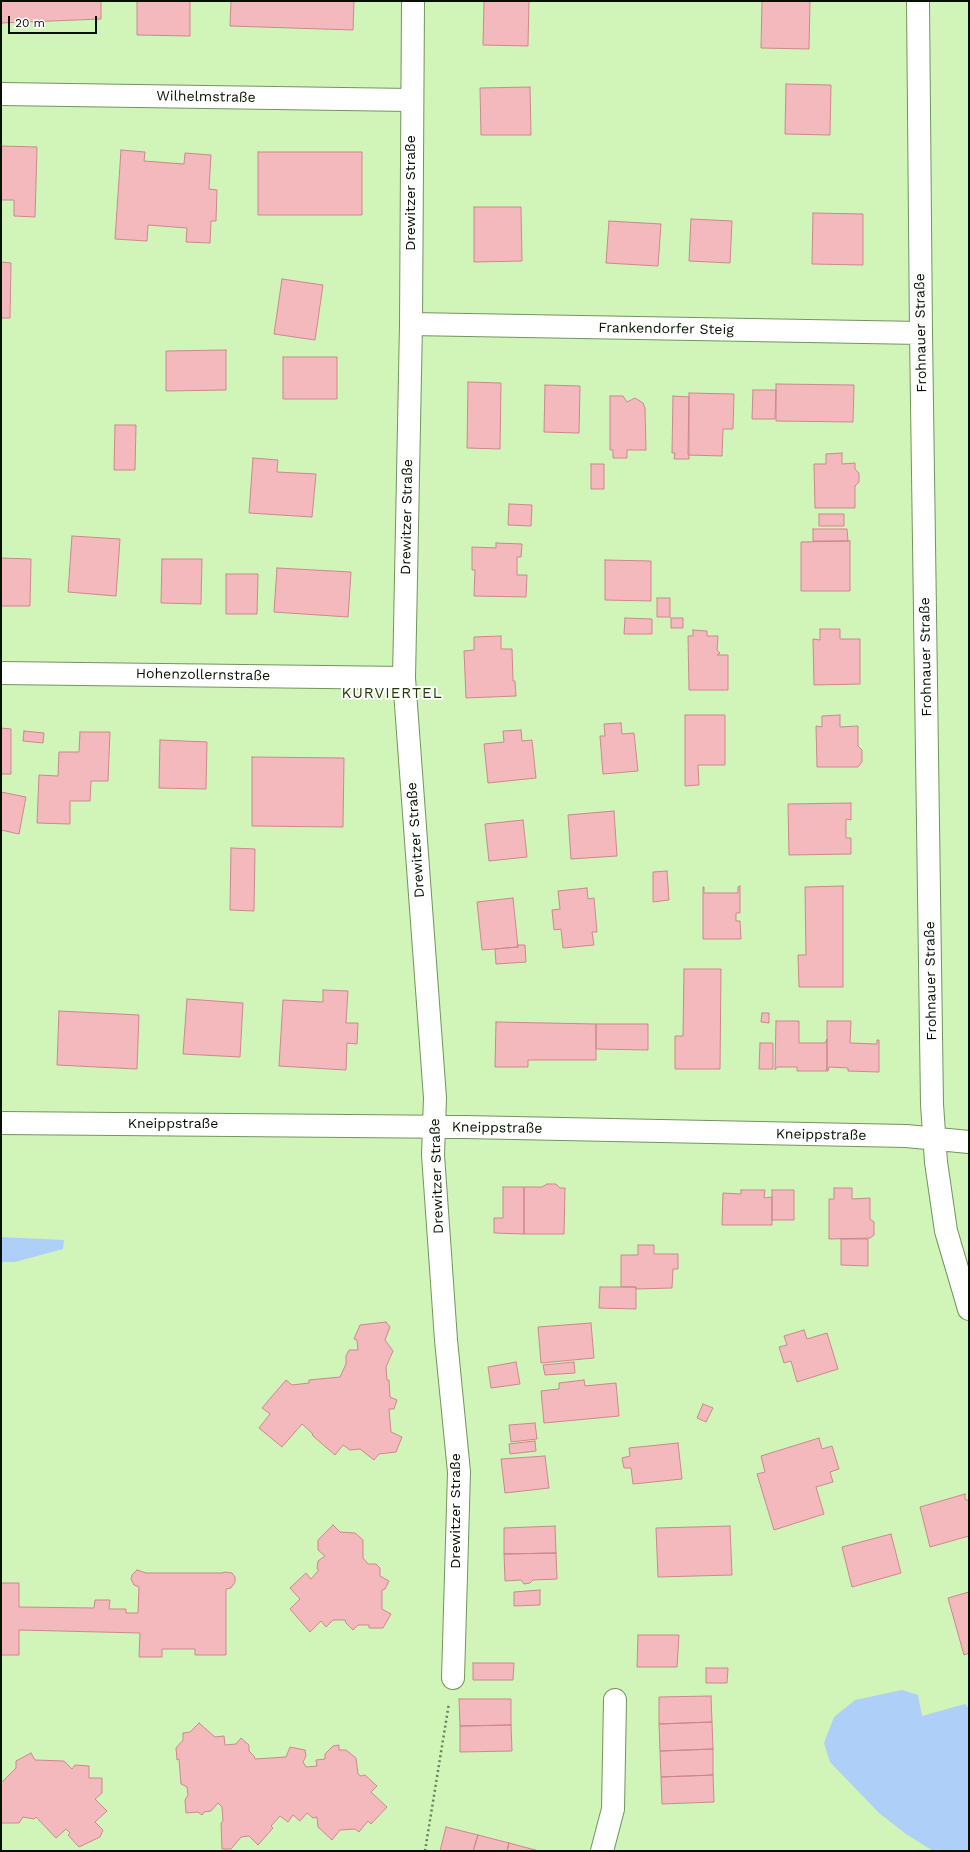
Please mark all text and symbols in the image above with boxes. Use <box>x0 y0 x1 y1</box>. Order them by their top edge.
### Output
scale bar <box>10 8 99 34</box>
text: 20 m <box>15 16 45 30</box>
street label: Wilhelmstraße <box>156 88 256 106</box>
street label: Drewitzer Straße <box>403 135 419 251</box>
street label: Frohnauer Straße <box>912 273 930 393</box>
street label: Frankendorfer Steig <box>598 319 734 339</box>
street label: Drewitzer Straße <box>398 459 416 575</box>
street label: Frohnauer Straße <box>917 597 935 717</box>
street label: Hohenzollernstraße <box>136 665 270 685</box>
district label: KURVIERTEL <box>341 685 443 703</box>
street label: Drewitzer Straße <box>404 782 428 898</box>
street label: Frohnauer Straße <box>922 921 940 1041</box>
street label: Kneippstraße <box>128 1116 218 1132</box>
street label: Drewitzer Straße <box>427 1118 447 1234</box>
street label: Kneippstraße <box>452 1119 542 1137</box>
street label: Kneippstraße <box>776 1126 866 1144</box>
street label: Drewitzer Straße <box>448 1453 464 1569</box>

